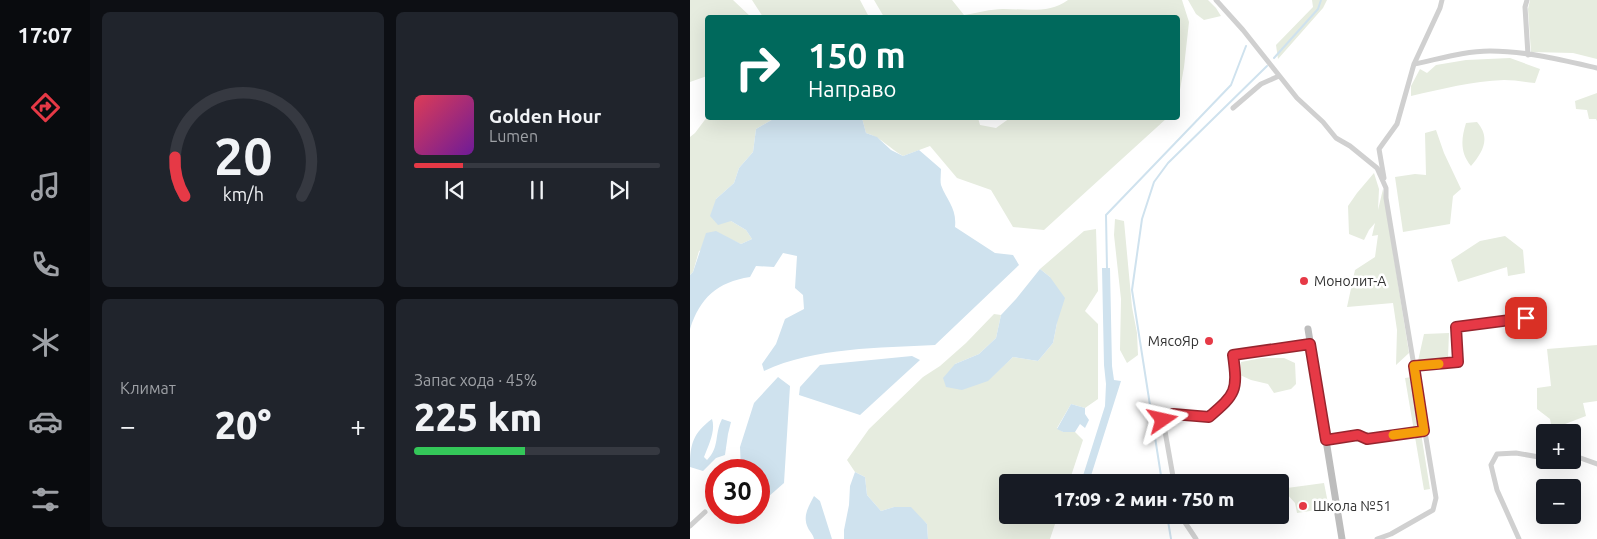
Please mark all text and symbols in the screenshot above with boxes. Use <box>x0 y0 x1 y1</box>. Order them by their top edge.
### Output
text: 17:07 <box>17 22 73 47</box>
icon: right <box>725 35 790 100</box>
text: 150 m <box>808 35 906 75</box>
text: Направо <box>808 76 896 101</box>
icon: directions <box>28 90 63 125</box>
text: Golden Hour <box>489 105 601 127</box>
text: 20 <box>214 127 272 185</box>
text: Lumen <box>489 127 538 145</box>
icon: music <box>28 169 63 204</box>
icon: previous <box>441 176 469 204</box>
icon: pause <box>523 176 551 204</box>
icon: next <box>605 176 633 204</box>
text: km/h <box>222 184 264 204</box>
icon: phone <box>28 247 63 282</box>
place label: Монолит-А <box>1314 273 1386 289</box>
marker: Монолит-А <box>1298 275 1310 287</box>
pin <box>1505 297 1547 339</box>
icon: arrive <box>1512 304 1540 332</box>
icon: climate <box>28 325 63 360</box>
place label: МясоЯр <box>1148 333 1199 349</box>
marker: МясоЯр <box>1203 335 1215 347</box>
text: Запас хода · 45% <box>414 371 537 389</box>
text: Климат <box>120 379 176 397</box>
position arrow <box>1136 393 1188 445</box>
text: 225 km <box>414 396 542 438</box>
icon: car <box>28 404 63 439</box>
text: 20° <box>215 404 271 446</box>
text: − <box>120 410 136 441</box>
text: + <box>350 410 366 441</box>
map controls <box>1536 424 1581 524</box>
button: + <box>1536 424 1581 469</box>
speed limit sign: 30 <box>705 459 770 524</box>
button: − <box>1536 479 1581 524</box>
icon: filters <box>28 482 63 517</box>
text: 17:09 · 2 мин · 750 m <box>1054 488 1234 510</box>
place label: Школа №51 <box>1313 498 1392 514</box>
marker: Школа №51 <box>1297 500 1309 512</box>

